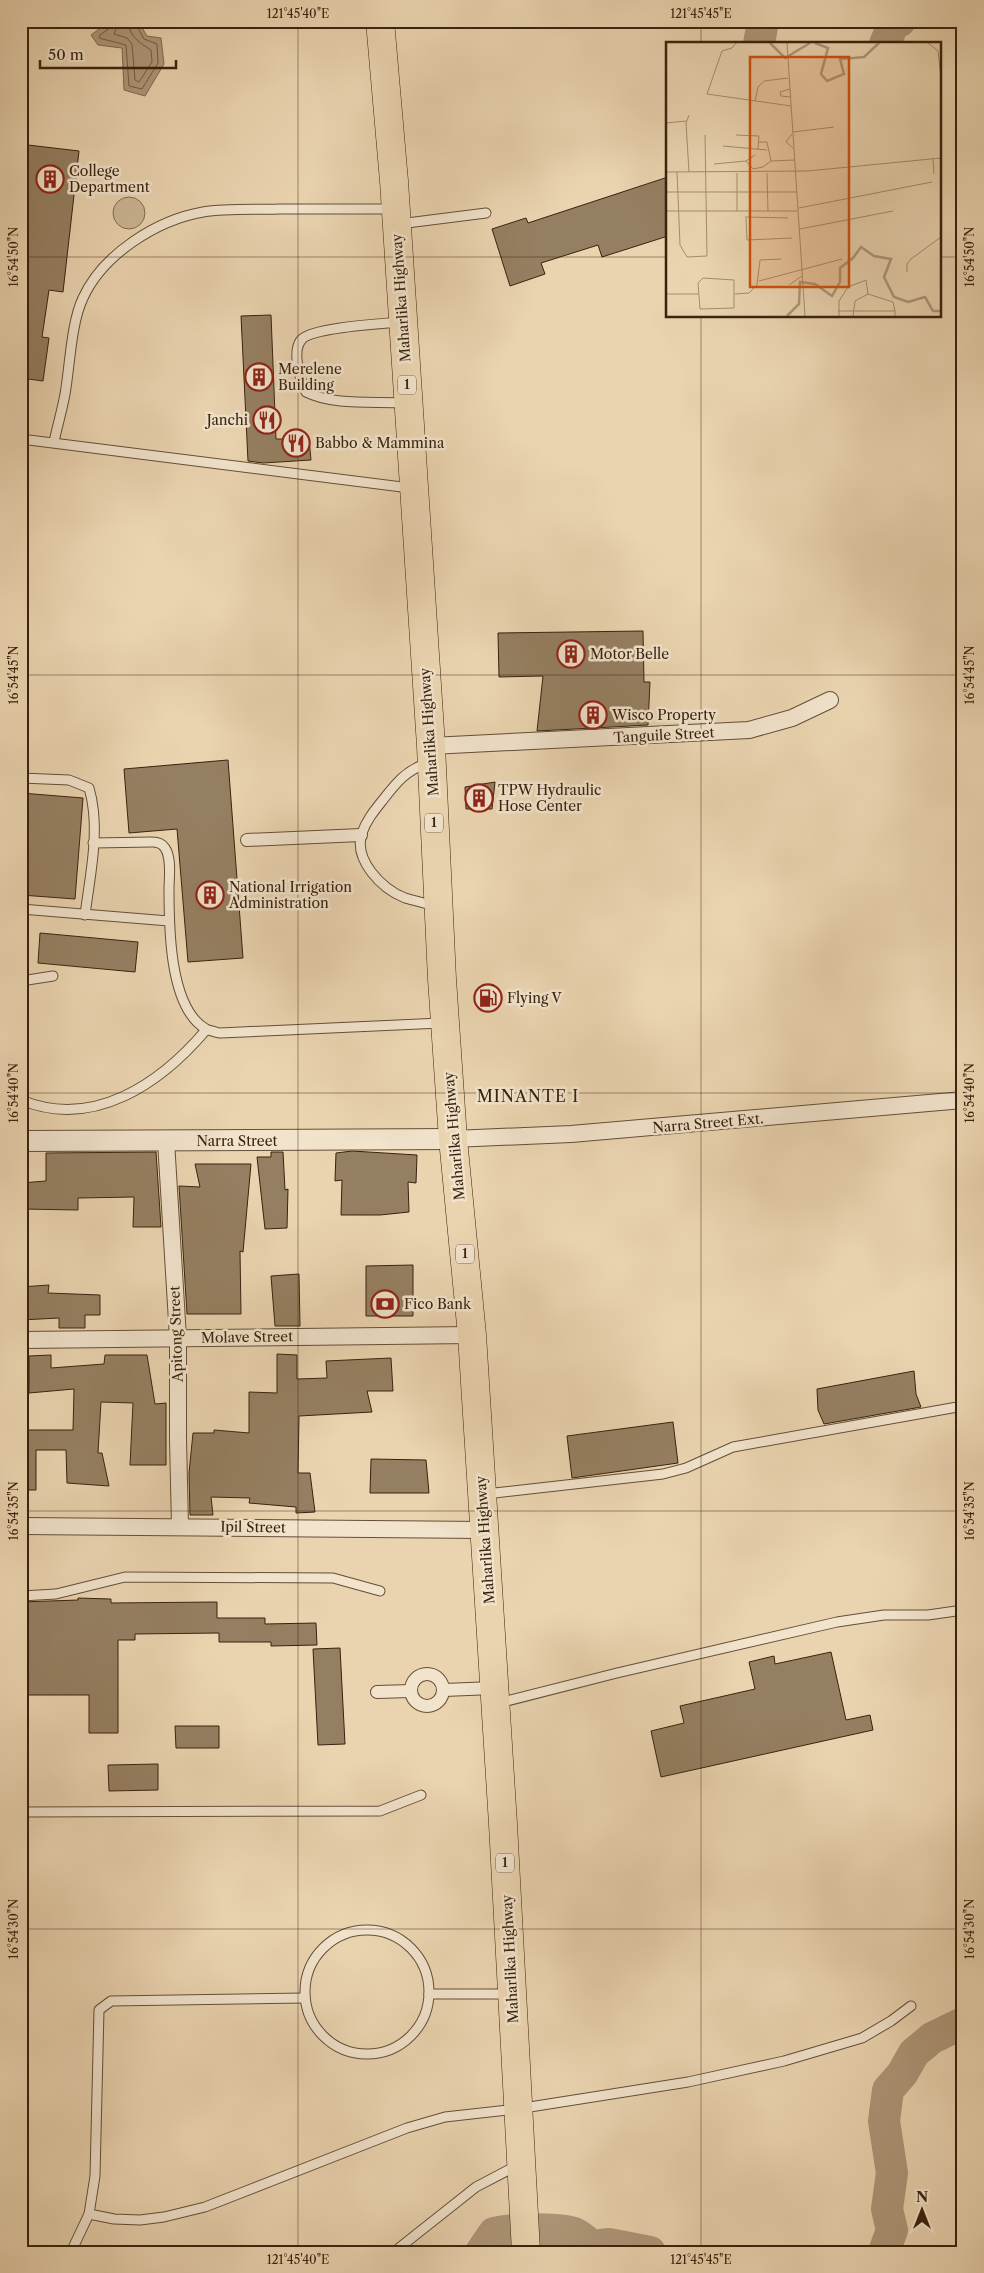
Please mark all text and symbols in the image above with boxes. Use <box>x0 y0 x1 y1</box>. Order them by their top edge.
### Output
text: 121°45'40"E <box>267 6 329 21</box>
text: 121°45'45"E <box>670 6 732 21</box>
scale bar <box>40 38 176 70</box>
inset map <box>666 42 942 318</box>
text: 50 m <box>48 45 84 64</box>
place label: College Department <box>69 162 150 196</box>
building icon: College Department <box>35 164 65 194</box>
text: 16°54'50"N <box>6 227 21 287</box>
text: 16°54'50"N <box>962 227 977 287</box>
street label: Maharlika Highway <box>388 233 414 363</box>
place label: Merelene Building <box>278 360 342 394</box>
building icon: Merelene Building <box>244 362 274 392</box>
road number: 1 <box>398 376 416 394</box>
restaurant icon: Janchi <box>252 405 282 435</box>
place label: Janchi <box>205 411 248 429</box>
restaurant icon: Babbo & Mammina <box>281 428 311 458</box>
place label: Babbo & Mammina <box>315 434 445 452</box>
building icon: Motor Belle <box>556 639 586 669</box>
text: 16°54'45"N <box>6 645 21 704</box>
place label: Motor Belle <box>590 645 669 663</box>
text: 16°54'45"N <box>962 645 977 704</box>
street label: Maharlika Highway <box>416 667 442 797</box>
building icon: Wisco Property <box>578 700 608 730</box>
place label: Wisco Property <box>611 706 716 724</box>
street label: Tanguile Street <box>613 723 715 747</box>
place label: TPW Hydraulic Hose Center <box>498 781 601 815</box>
building icon: TPW Hydraulic Hose Center <box>464 783 494 813</box>
road number: 1 <box>425 814 443 832</box>
place label: National Irrigation Administration <box>228 878 352 912</box>
building icon: National Irrigation Administration <box>195 880 225 910</box>
fuel station icon: Flying V <box>473 983 503 1013</box>
place label: Flying V <box>507 989 563 1007</box>
text: 16°54'40"N <box>6 1063 21 1123</box>
text: 16°54'40"N <box>962 1063 977 1123</box>
street label: Maharlika Highway <box>439 1071 469 1201</box>
district label: MINANTE I <box>477 1086 579 1106</box>
street label: Narra Street Ext. <box>652 1109 764 1137</box>
street label: Narra Street <box>197 1132 278 1150</box>
road number: 1 <box>456 1244 474 1264</box>
street label: Apitong Street <box>165 1285 187 1383</box>
bank icon: Fico Bank <box>370 1289 400 1319</box>
place label: Fico Bank <box>404 1295 472 1313</box>
street label: Molave Street <box>201 1327 293 1347</box>
street label: Maharlika Highway <box>472 1475 498 1605</box>
text: 16°54'35"N <box>6 1481 21 1541</box>
text: 16°54'35"N <box>962 1481 977 1541</box>
street label: Ipil Street <box>220 1517 286 1537</box>
road number: 1 <box>496 1854 514 1872</box>
street label: Maharlika Highway <box>498 1894 522 2024</box>
text: 16°54'30"N <box>6 1899 21 1959</box>
text: 16°54'30"N <box>962 1899 977 1959</box>
north arrow <box>896 2186 946 2236</box>
text: N <box>916 2188 928 2206</box>
text: 121°45'40"E <box>267 2252 329 2267</box>
text: 121°45'45"E <box>670 2252 732 2267</box>

